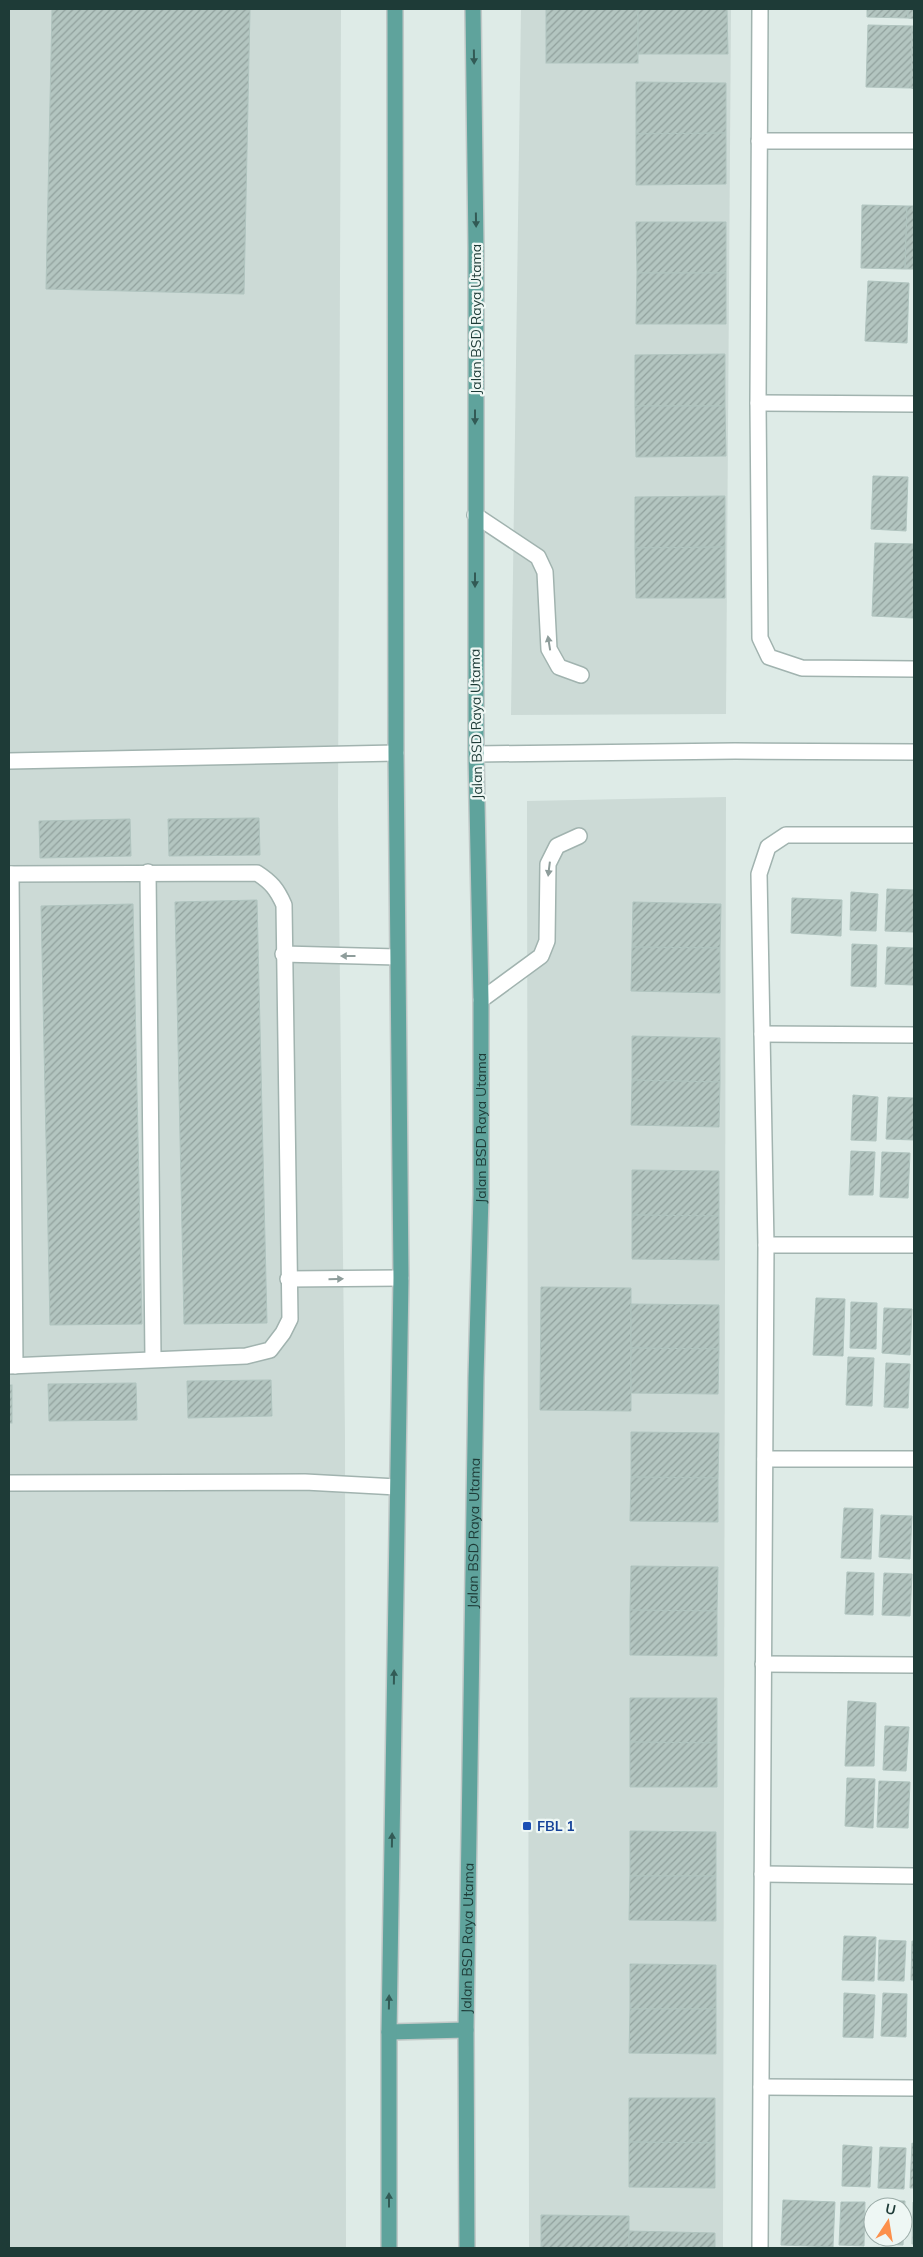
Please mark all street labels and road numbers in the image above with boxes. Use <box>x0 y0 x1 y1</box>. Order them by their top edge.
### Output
street label: Jalan BSD Raya Utama <box>467 244 485 394</box>
street label: Jalan BSD Raya Utama <box>466 649 486 799</box>
street label: Jalan BSD Raya Utama <box>472 1053 490 1204</box>
street label: Jalan BSD Raya Utama <box>463 1458 484 1609</box>
street label: Jalan BSD Raya Utama <box>457 1863 478 2013</box>

